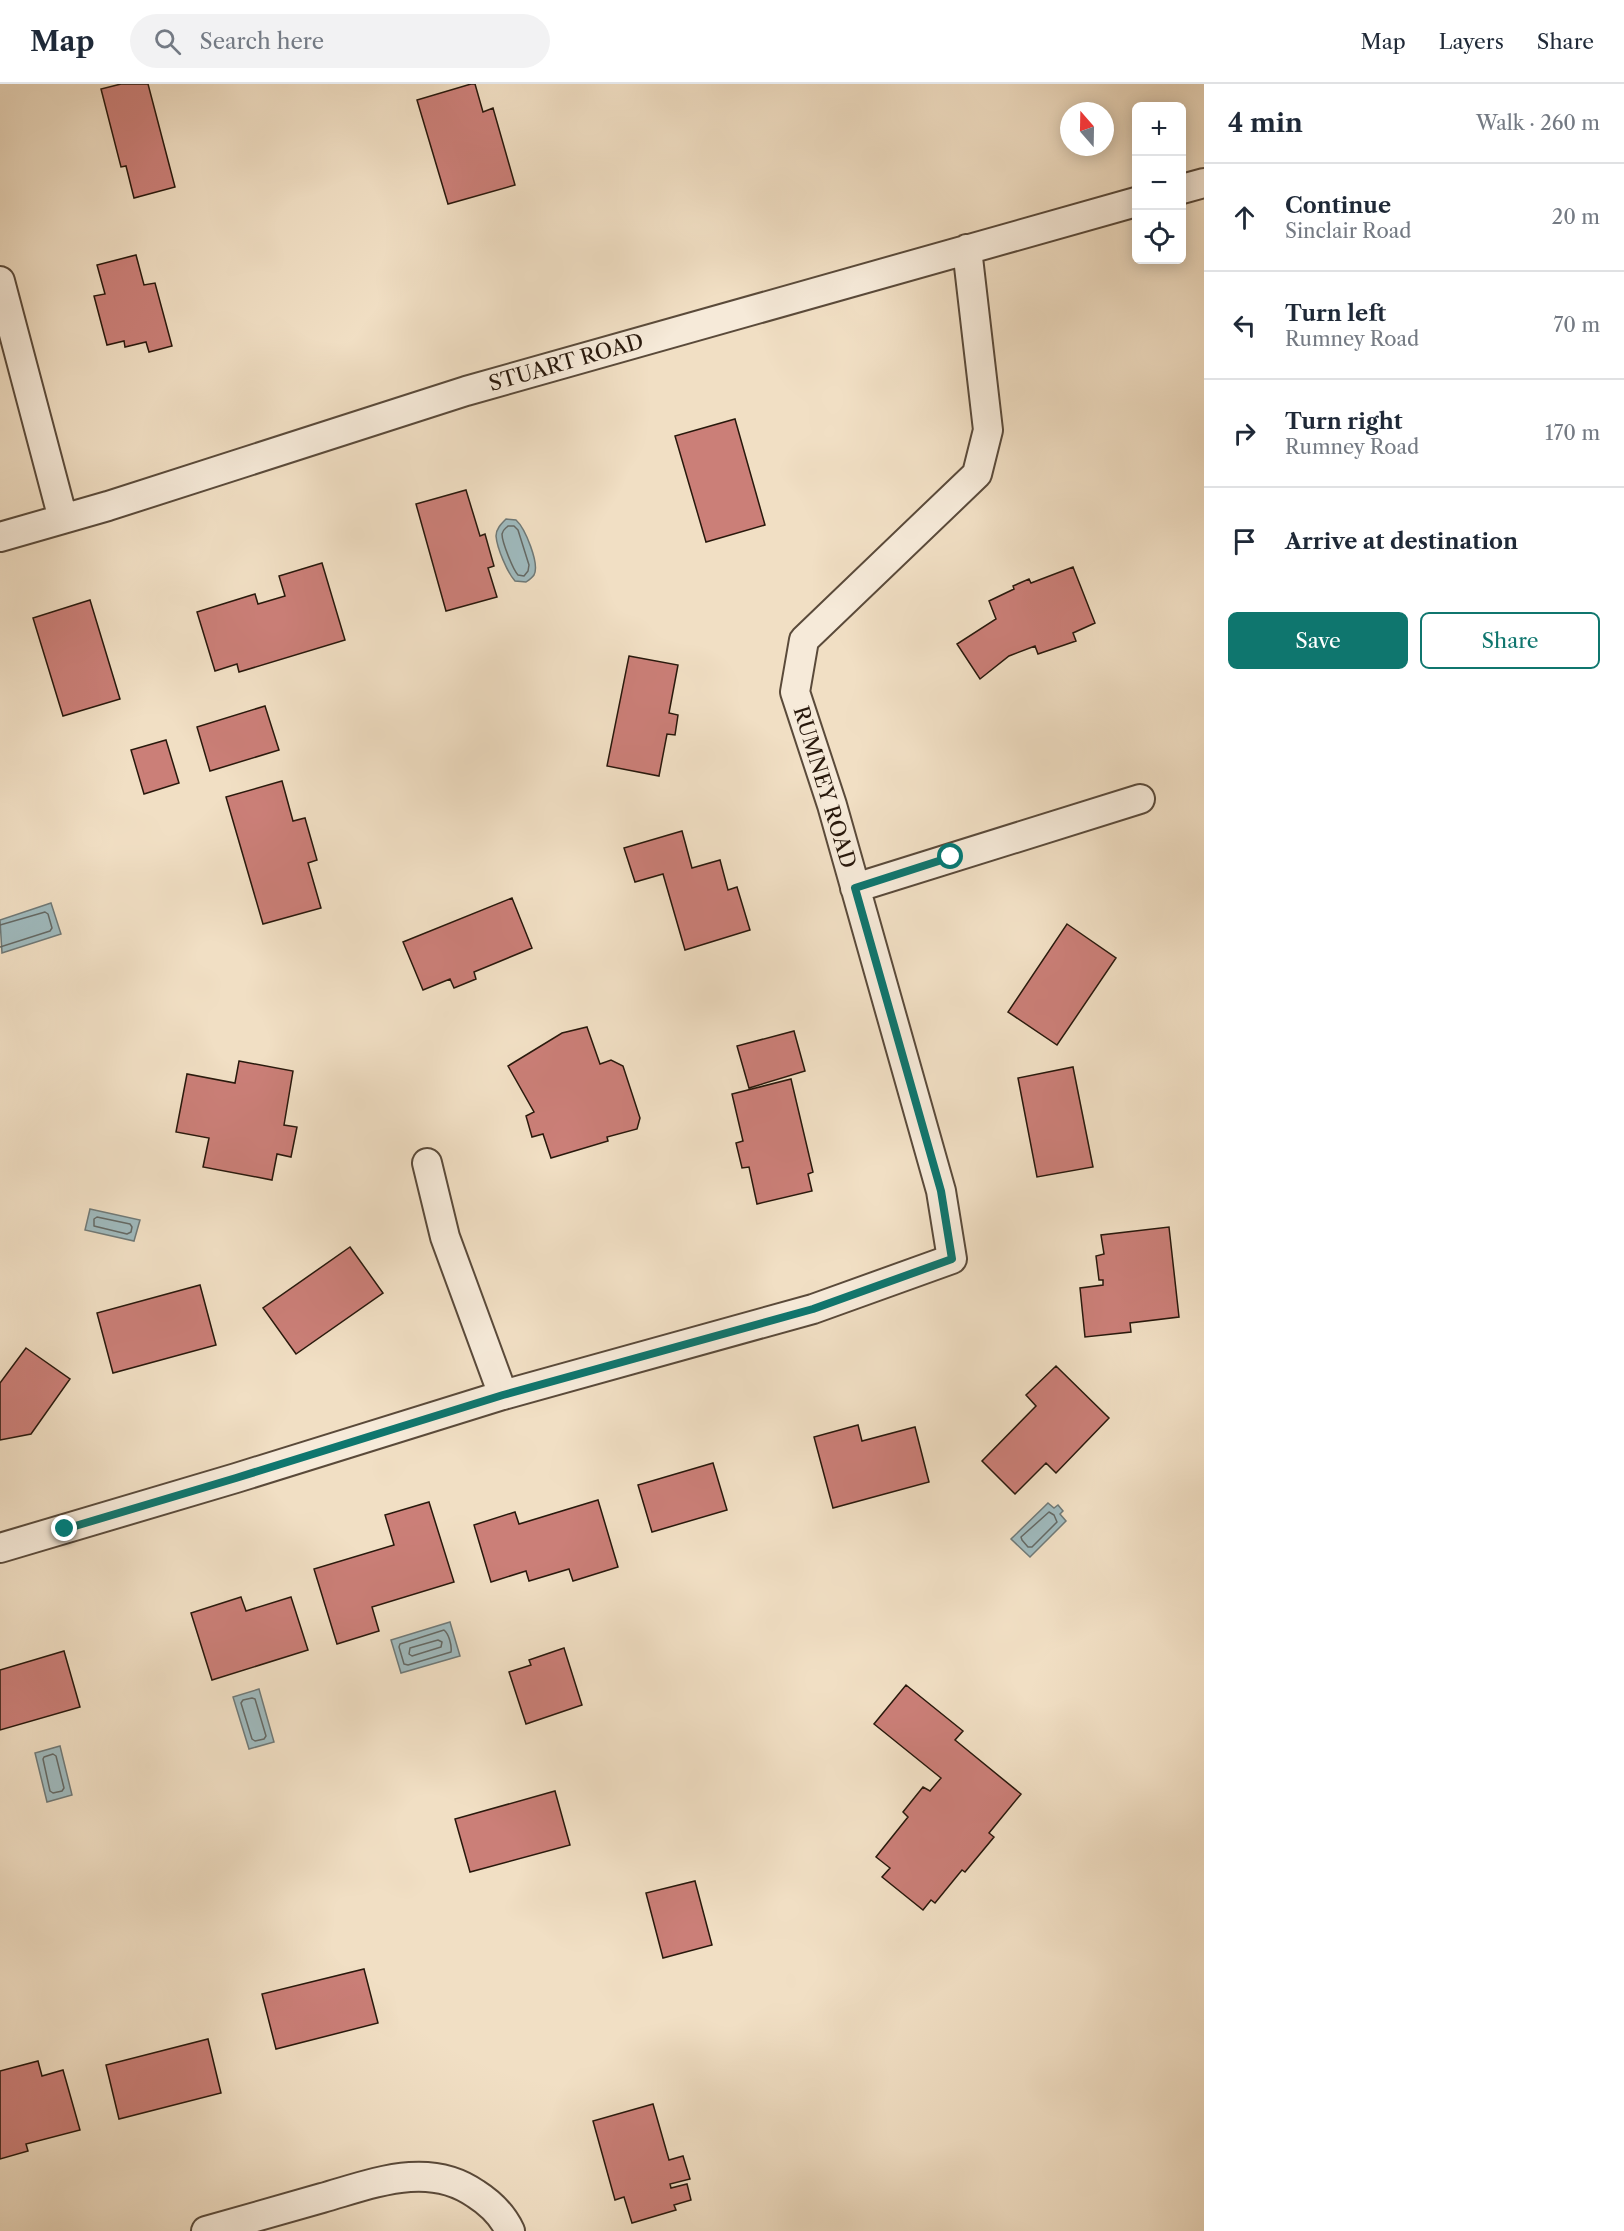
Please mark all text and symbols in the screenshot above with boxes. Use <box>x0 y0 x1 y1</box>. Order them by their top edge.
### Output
search box <box>130 14 550 68</box>
text: Map <box>30 24 94 58</box>
icon: search <box>151 25 184 58</box>
text: Search here <box>199 28 324 55</box>
text: Map <box>1361 29 1406 54</box>
text: Layers <box>1439 29 1504 54</box>
text: Share <box>1537 29 1594 54</box>
north arrow <box>1060 102 1114 156</box>
map controls <box>1132 102 1186 264</box>
button: + <box>1132 102 1186 156</box>
text: 4 min <box>1228 107 1303 139</box>
text: Walk · 260 m <box>1476 111 1600 135</box>
button: − <box>1132 156 1186 210</box>
text: Continue <box>1285 192 1391 219</box>
icon: ahead <box>1228 201 1261 234</box>
text: 20 m <box>1552 205 1600 229</box>
button: locate <box>1132 210 1186 264</box>
text: Sinclair Road <box>1285 219 1412 243</box>
text: Turn left <box>1285 300 1386 327</box>
icon: left <box>1228 309 1261 342</box>
text: 70 m <box>1554 313 1600 337</box>
text: Rumney Road <box>1285 327 1419 351</box>
street label: STUART ROAD <box>486 328 646 396</box>
text: Turn right <box>1285 408 1403 435</box>
icon: right <box>1228 417 1261 450</box>
text: 170 m <box>1545 421 1600 445</box>
text: Rumney Road <box>1285 435 1419 459</box>
icon: arrive <box>1228 525 1261 558</box>
text: Arrive at destination <box>1285 528 1518 555</box>
button: Save <box>1228 612 1408 669</box>
button: Share <box>1420 612 1600 669</box>
street label: RUMNEY ROAD <box>788 703 862 871</box>
route start <box>937 843 963 869</box>
route end <box>51 1515 77 1541</box>

